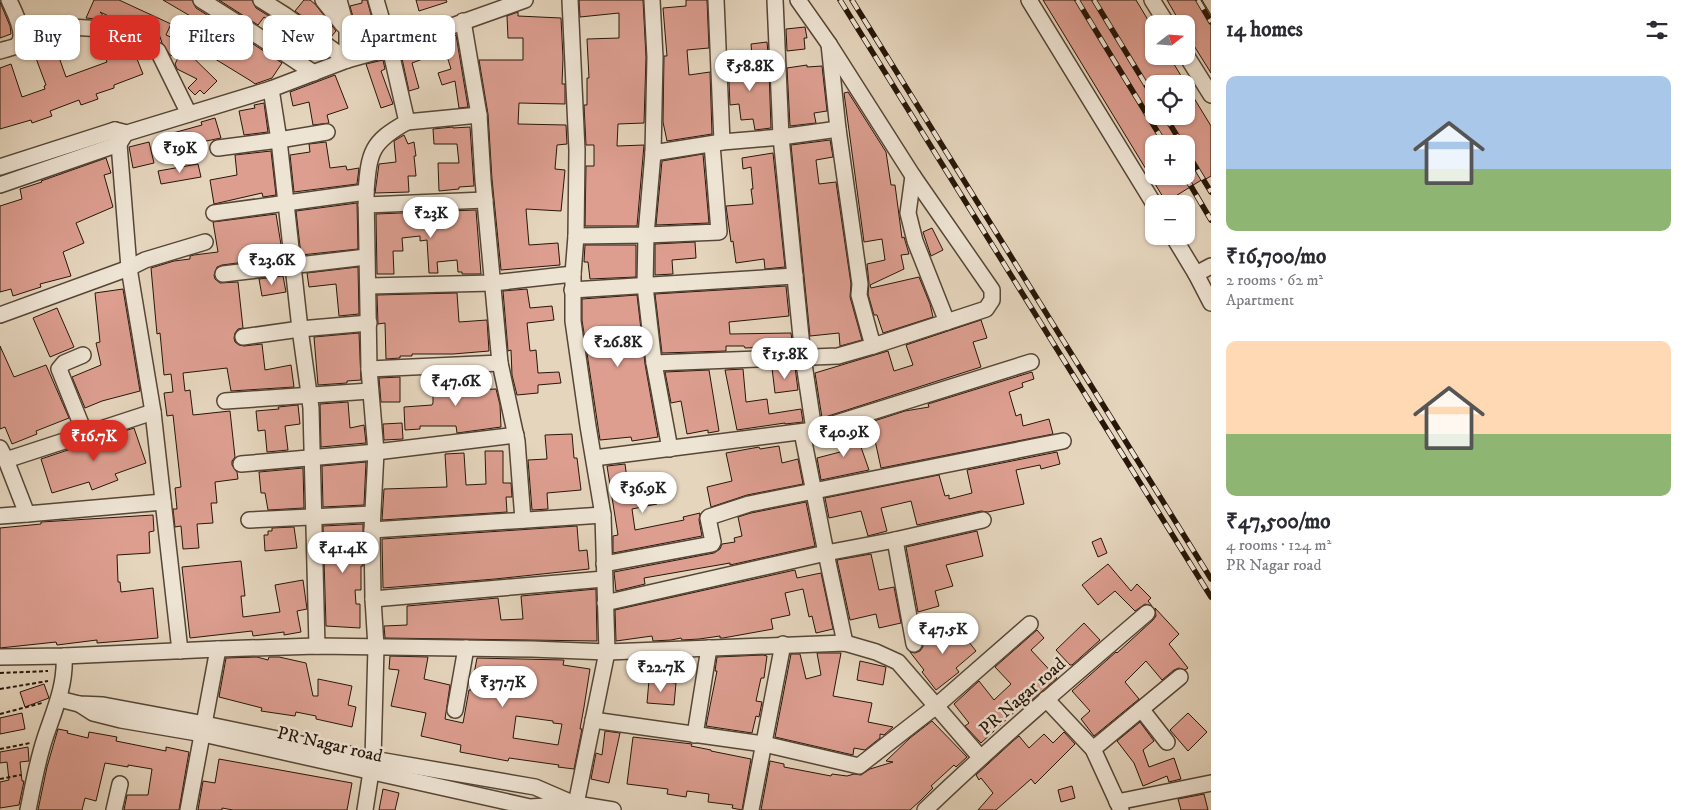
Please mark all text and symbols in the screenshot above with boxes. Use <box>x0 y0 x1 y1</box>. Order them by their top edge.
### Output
chip: Buy <box>15 15 80 60</box>
chip: Rent <box>90 15 160 60</box>
chip: Filters <box>170 15 253 60</box>
chip: New <box>263 15 332 60</box>
chip: Apartment <box>342 15 455 60</box>
north arrow <box>1145 15 1195 65</box>
map controls <box>1145 15 1195 245</box>
icon: filters <box>1643 16 1671 44</box>
text: 14 homes <box>1226 17 1303 43</box>
pin: ₹58.8K <box>709 49 791 92</box>
text: ₹58.8K <box>726 56 774 76</box>
button: locate <box>1145 75 1195 125</box>
icon: home <box>1404 108 1494 198</box>
pin: ₹19K <box>150 132 210 174</box>
button: + <box>1145 135 1195 185</box>
text: ₹19K <box>163 138 197 158</box>
button: − <box>1145 195 1195 245</box>
pin: ₹23K <box>401 196 461 239</box>
text: ₹23K <box>414 203 448 223</box>
pin: ₹23.6K <box>231 244 313 286</box>
text: ₹16,700/mo <box>1226 244 1326 270</box>
text: ₹23.6K <box>249 250 295 270</box>
text: 2 rooms · 62 m² <box>1226 270 1323 290</box>
text: Apartment <box>1226 290 1294 310</box>
pin: ₹26.8K <box>577 326 659 368</box>
text: ₹26.8K <box>594 332 642 352</box>
pin: ₹15.8K <box>744 338 826 380</box>
text: ₹15.8K <box>762 344 808 364</box>
pin: ₹47.6K <box>415 364 497 407</box>
text: ₹47.6K <box>431 371 481 391</box>
icon: home <box>1404 373 1494 463</box>
pin: ₹40.9K <box>803 416 885 458</box>
pin: ₹16.7K <box>53 420 135 462</box>
text: ₹40.9K <box>819 422 869 442</box>
text: ₹16.7K <box>71 426 117 446</box>
pin: ₹36.9K <box>602 472 684 514</box>
text: ₹36.9K <box>620 478 666 498</box>
text: ₹47,500/mo <box>1226 509 1330 535</box>
pin: ₹41.4K <box>302 532 384 574</box>
text: 4 rooms · 124 m² <box>1226 535 1331 555</box>
text: ₹41.4K <box>319 538 367 558</box>
text: PR Nagar road <box>1226 555 1321 575</box>
pin: ₹47.5K <box>902 612 984 655</box>
text: ₹47.5K <box>919 619 967 639</box>
pin: ₹22.7K <box>620 650 702 693</box>
street label: PR Nagar road <box>975 653 1070 740</box>
text: ₹22.7K <box>637 657 685 677</box>
pin: ₹37.7K <box>462 666 544 708</box>
text: ₹37.7K <box>480 672 526 692</box>
street label: PR Nagar road <box>275 722 385 768</box>

